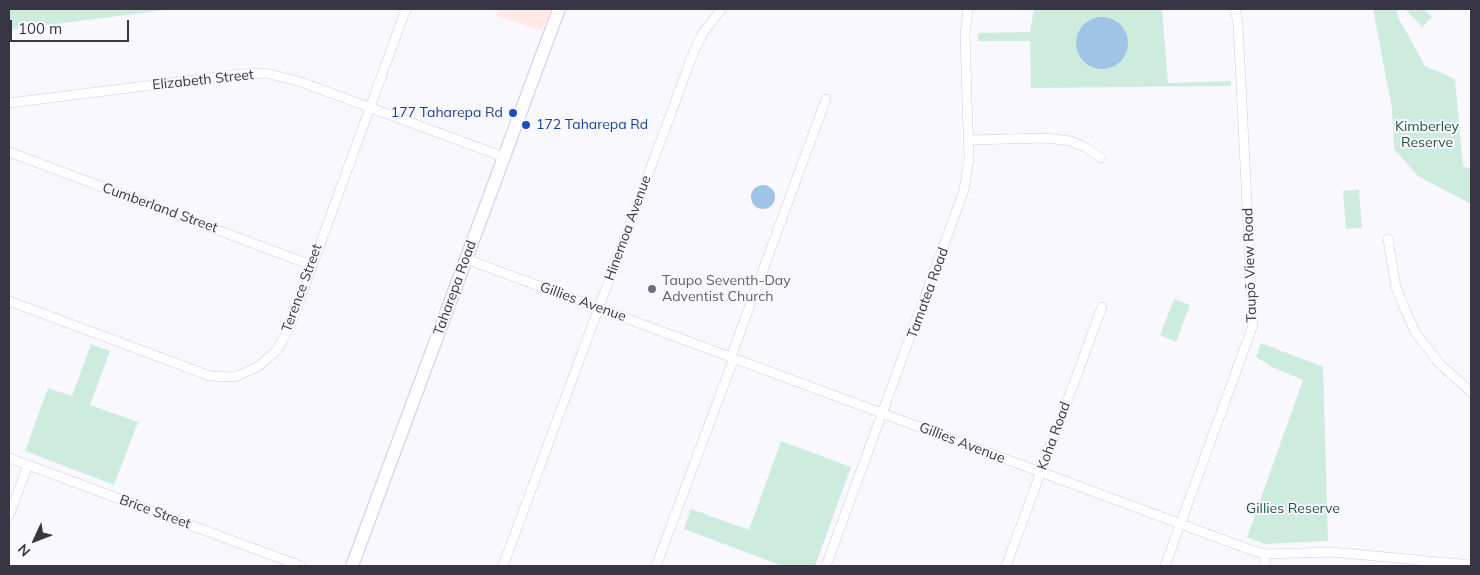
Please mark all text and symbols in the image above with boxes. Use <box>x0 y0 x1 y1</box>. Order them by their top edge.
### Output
scale bar <box>12 10 131 42</box>
text: 100 m <box>18 19 62 38</box>
street label: Elizabeth Street <box>151 66 255 94</box>
place label: 177 Taharepa Rd <box>391 105 503 121</box>
marker: 177 Taharepa Rd <box>507 107 519 119</box>
place label: 172 Taharepa Rd <box>536 117 648 133</box>
marker: 172 Taharepa Rd <box>520 119 532 131</box>
park label: Kimberley Reserve <box>1395 119 1459 152</box>
street label: Hinemoa Avenue <box>601 173 655 283</box>
street label: Cumberland Street <box>100 179 220 237</box>
street label: Taupō View Road <box>1240 207 1260 323</box>
street label: Taharepa Road <box>430 238 480 338</box>
street label: Terence Street <box>278 242 326 334</box>
street label: Tamatea Road <box>904 245 952 341</box>
place label: Taupo Seventh-Day Adventist Church <box>662 273 791 306</box>
street label: Gillies Avenue <box>538 279 628 325</box>
marker: Taupo Seventh-Day Adventist Church <box>646 283 658 295</box>
street label: Koha Road <box>1034 400 1074 472</box>
street label: Gillies Avenue <box>917 419 1007 467</box>
street label: Brice Street <box>117 491 193 533</box>
park label: Gillies Reserve <box>1246 501 1340 517</box>
north arrow <box>10 515 60 565</box>
text: N <box>14 540 34 560</box>

